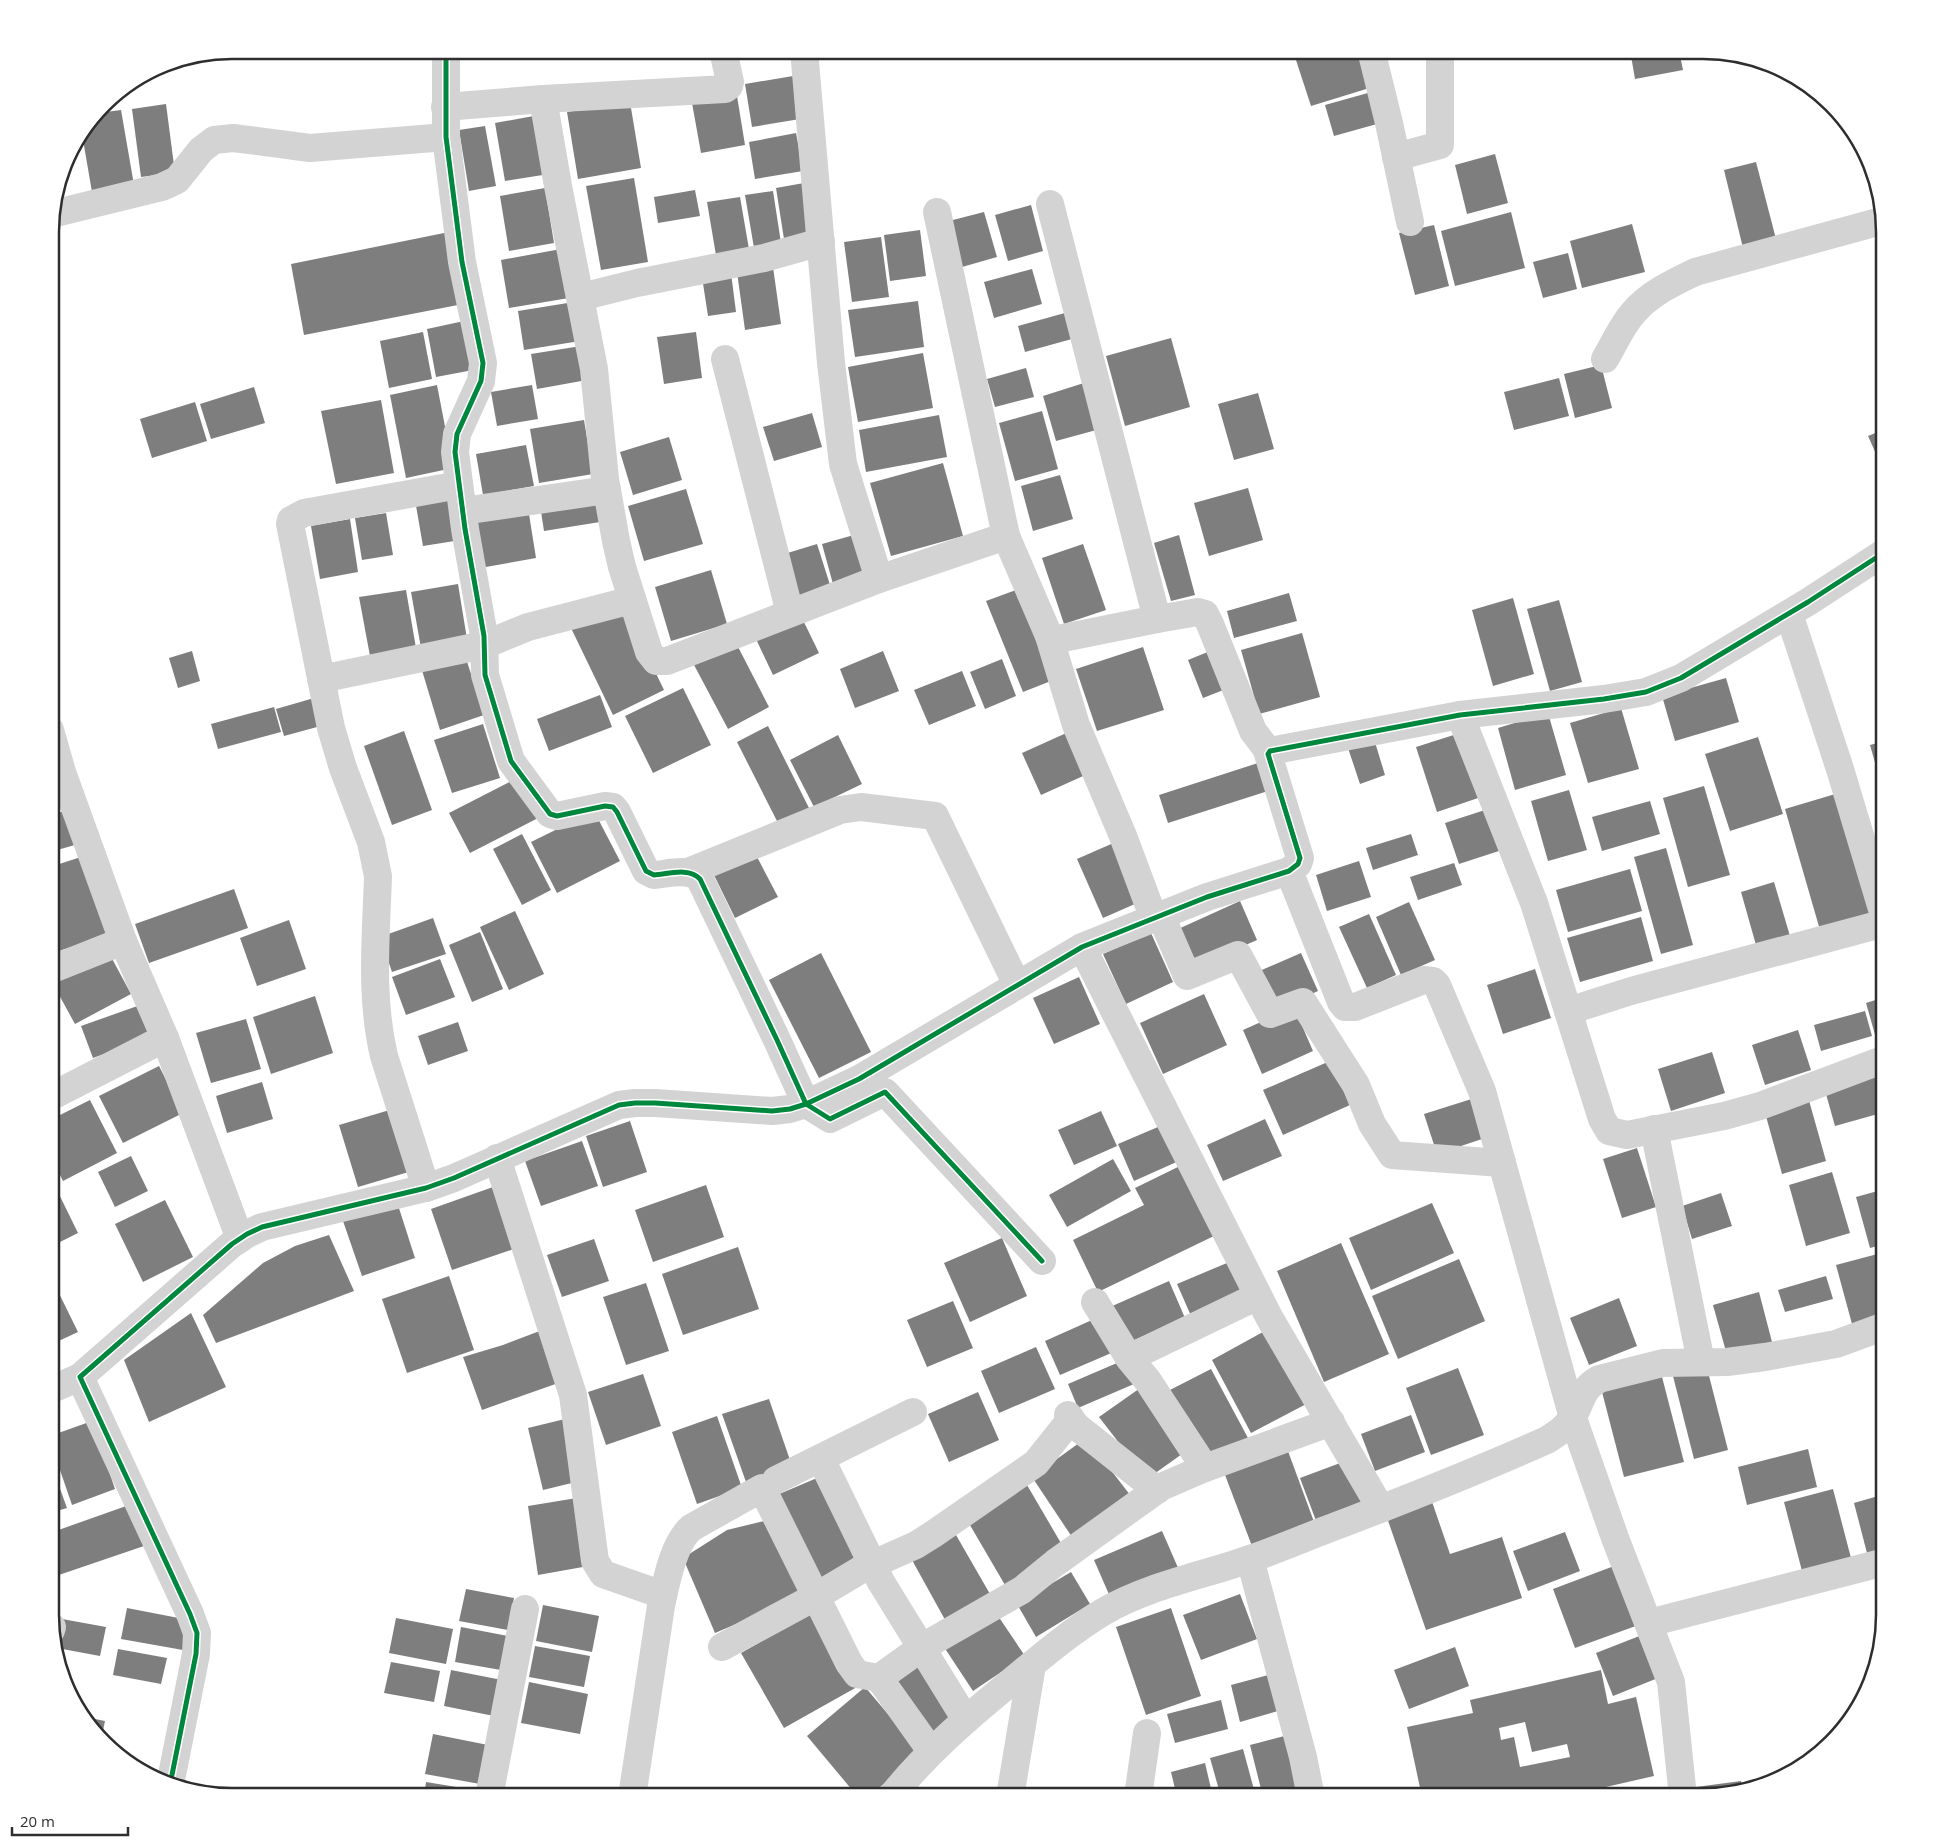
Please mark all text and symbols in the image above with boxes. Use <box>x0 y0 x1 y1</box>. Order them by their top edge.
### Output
scale bar <box>12 1804 129 1836</box>
text: 20 m <box>20 1811 55 1831</box>

